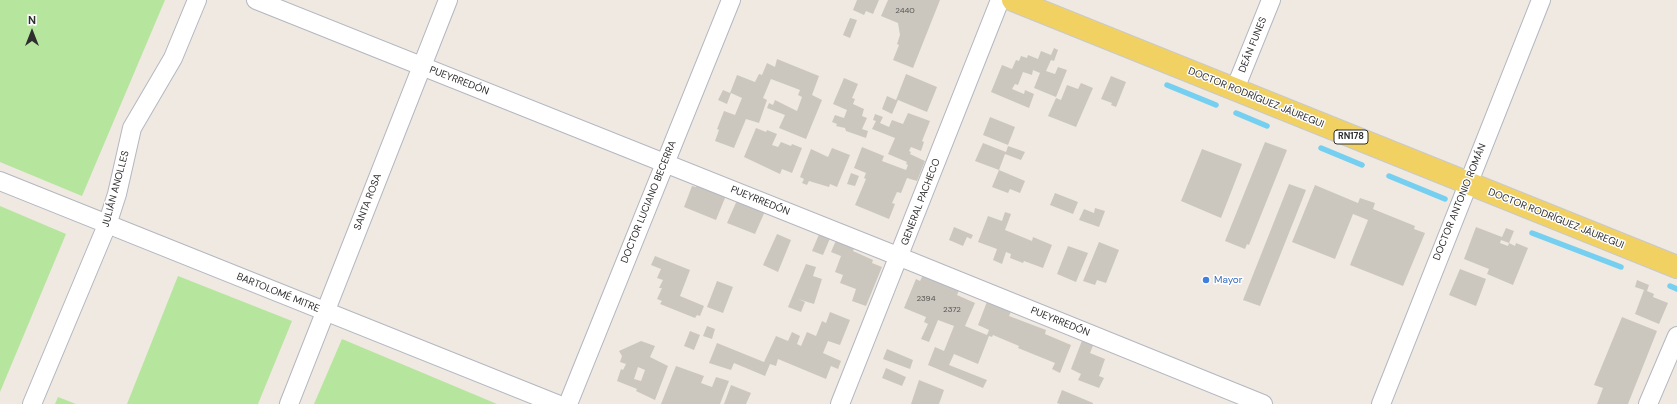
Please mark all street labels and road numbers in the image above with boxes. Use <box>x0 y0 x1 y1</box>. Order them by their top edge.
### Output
street label: DEÁN FUNES <box>1236 15 1270 75</box>
street label: PUEYRREDÓN <box>428 64 490 98</box>
street label: DOCTOR RODRÍGUEZ JÁUREGUI <box>1186 65 1326 131</box>
road number: RN178 <box>1334 130 1368 144</box>
street label: DOCTOR LUCIANO BECERRA <box>619 139 679 265</box>
street label: DOCTOR ANTONIO ROMÁN <box>1431 142 1489 262</box>
street label: JULIÁN ANOLLES <box>100 149 132 229</box>
street label: GENERAL PACHECO <box>899 157 943 247</box>
street label: SANTA ROSA <box>352 172 384 232</box>
street label: PUEYRREDÓN <box>729 184 791 218</box>
street label: DOCTOR RODRÍGUEZ JÁUREGUI <box>1486 186 1626 252</box>
street label: BARTOLOMÉ MITRE <box>235 271 321 315</box>
street label: PUEYRREDÓN <box>1029 305 1091 339</box>

